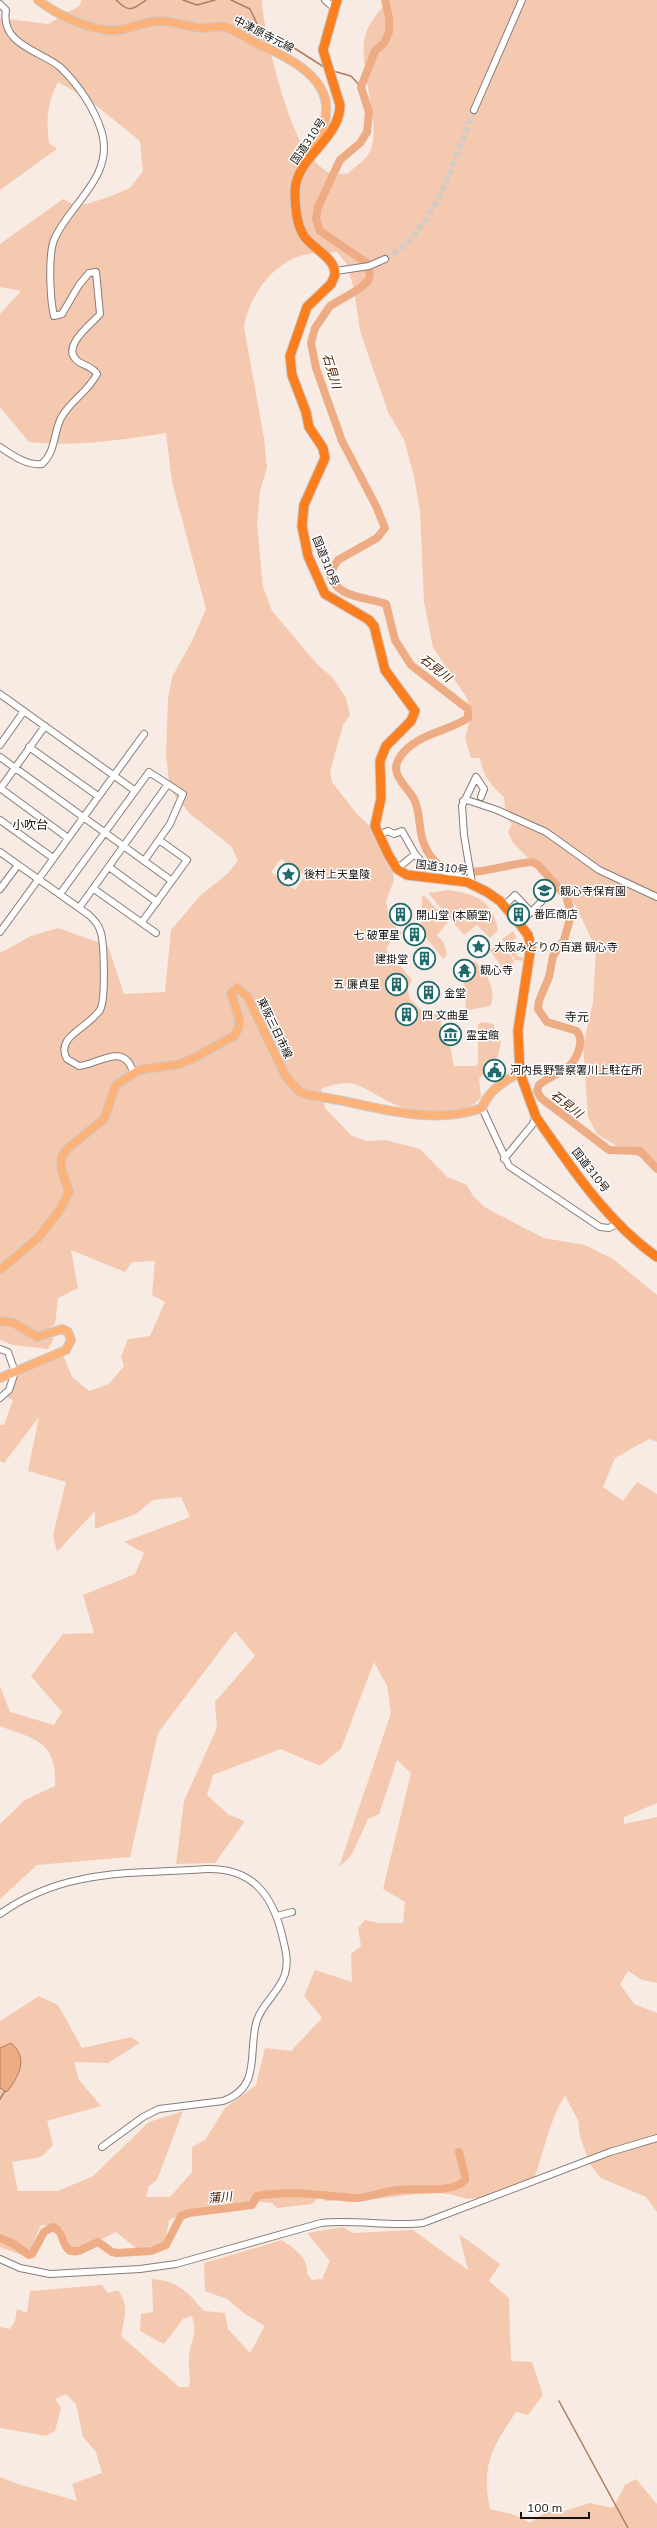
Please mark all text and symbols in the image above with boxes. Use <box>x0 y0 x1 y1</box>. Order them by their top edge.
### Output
street label: 中津原寺元線 <box>231 13 297 55</box>
street label: 国道310号 <box>287 115 329 167</box>
water label: 石見川 <box>320 352 345 392</box>
street label: 国道310号 <box>310 534 342 588</box>
water label: 石見川 <box>417 651 456 686</box>
district label: 小吹台 <box>12 817 48 832</box>
street label: 国道310号 <box>415 857 469 877</box>
place icon: 後村上天皇陵 <box>275 861 301 887</box>
place label: 後村上天皇陵 <box>304 867 370 881</box>
school or university icon: 観心寺保育園 <box>531 878 557 904</box>
place label: 観心寺保育園 <box>560 884 626 898</box>
building icon: 番匠商店 <box>506 901 532 927</box>
building icon: 開山堂 (本願堂) <box>388 902 414 928</box>
place label: 番匠商店 <box>534 907 578 921</box>
place label: 開山堂 (本願堂) <box>416 908 492 922</box>
building icon: 七 破軍星 <box>402 922 428 948</box>
place label: 七 破軍星 <box>353 928 400 942</box>
place icon: 大阪みどりの百選 観心寺 <box>465 934 491 960</box>
place label: 大阪みどりの百選 観心寺 <box>494 940 618 954</box>
building icon: 建掛堂 <box>411 946 437 972</box>
place label: 建掛堂 <box>375 952 408 966</box>
temple icon: 観心寺 <box>452 957 478 983</box>
place label: 観心寺 <box>480 963 513 977</box>
building icon: 五 廉貞星 <box>383 971 409 997</box>
place label: 五 廉貞星 <box>333 977 380 991</box>
building icon: 金堂 <box>416 980 442 1006</box>
place label: 金堂 <box>444 986 466 1000</box>
street label: 東阪三日市線 <box>254 995 296 1061</box>
building icon: 四 文曲星 <box>394 1002 420 1028</box>
place label: 四 文曲星 <box>422 1008 469 1022</box>
district label: 寺元 <box>565 1009 589 1024</box>
museum icon: 霊宝館 <box>437 1022 463 1048</box>
place label: 霊宝館 <box>466 1028 499 1042</box>
public building icon: 河内長野警察署川上駐在所 <box>482 1057 508 1083</box>
place label: 河内長野警察署川上駐在所 <box>510 1063 643 1077</box>
water label: 石見川 <box>548 1087 587 1122</box>
street label: 国道310号 <box>569 1145 613 1195</box>
water label: 蒲川 <box>207 2188 235 2206</box>
scale bar <box>521 2494 589 2520</box>
text: 100 m <box>527 2500 562 2515</box>

